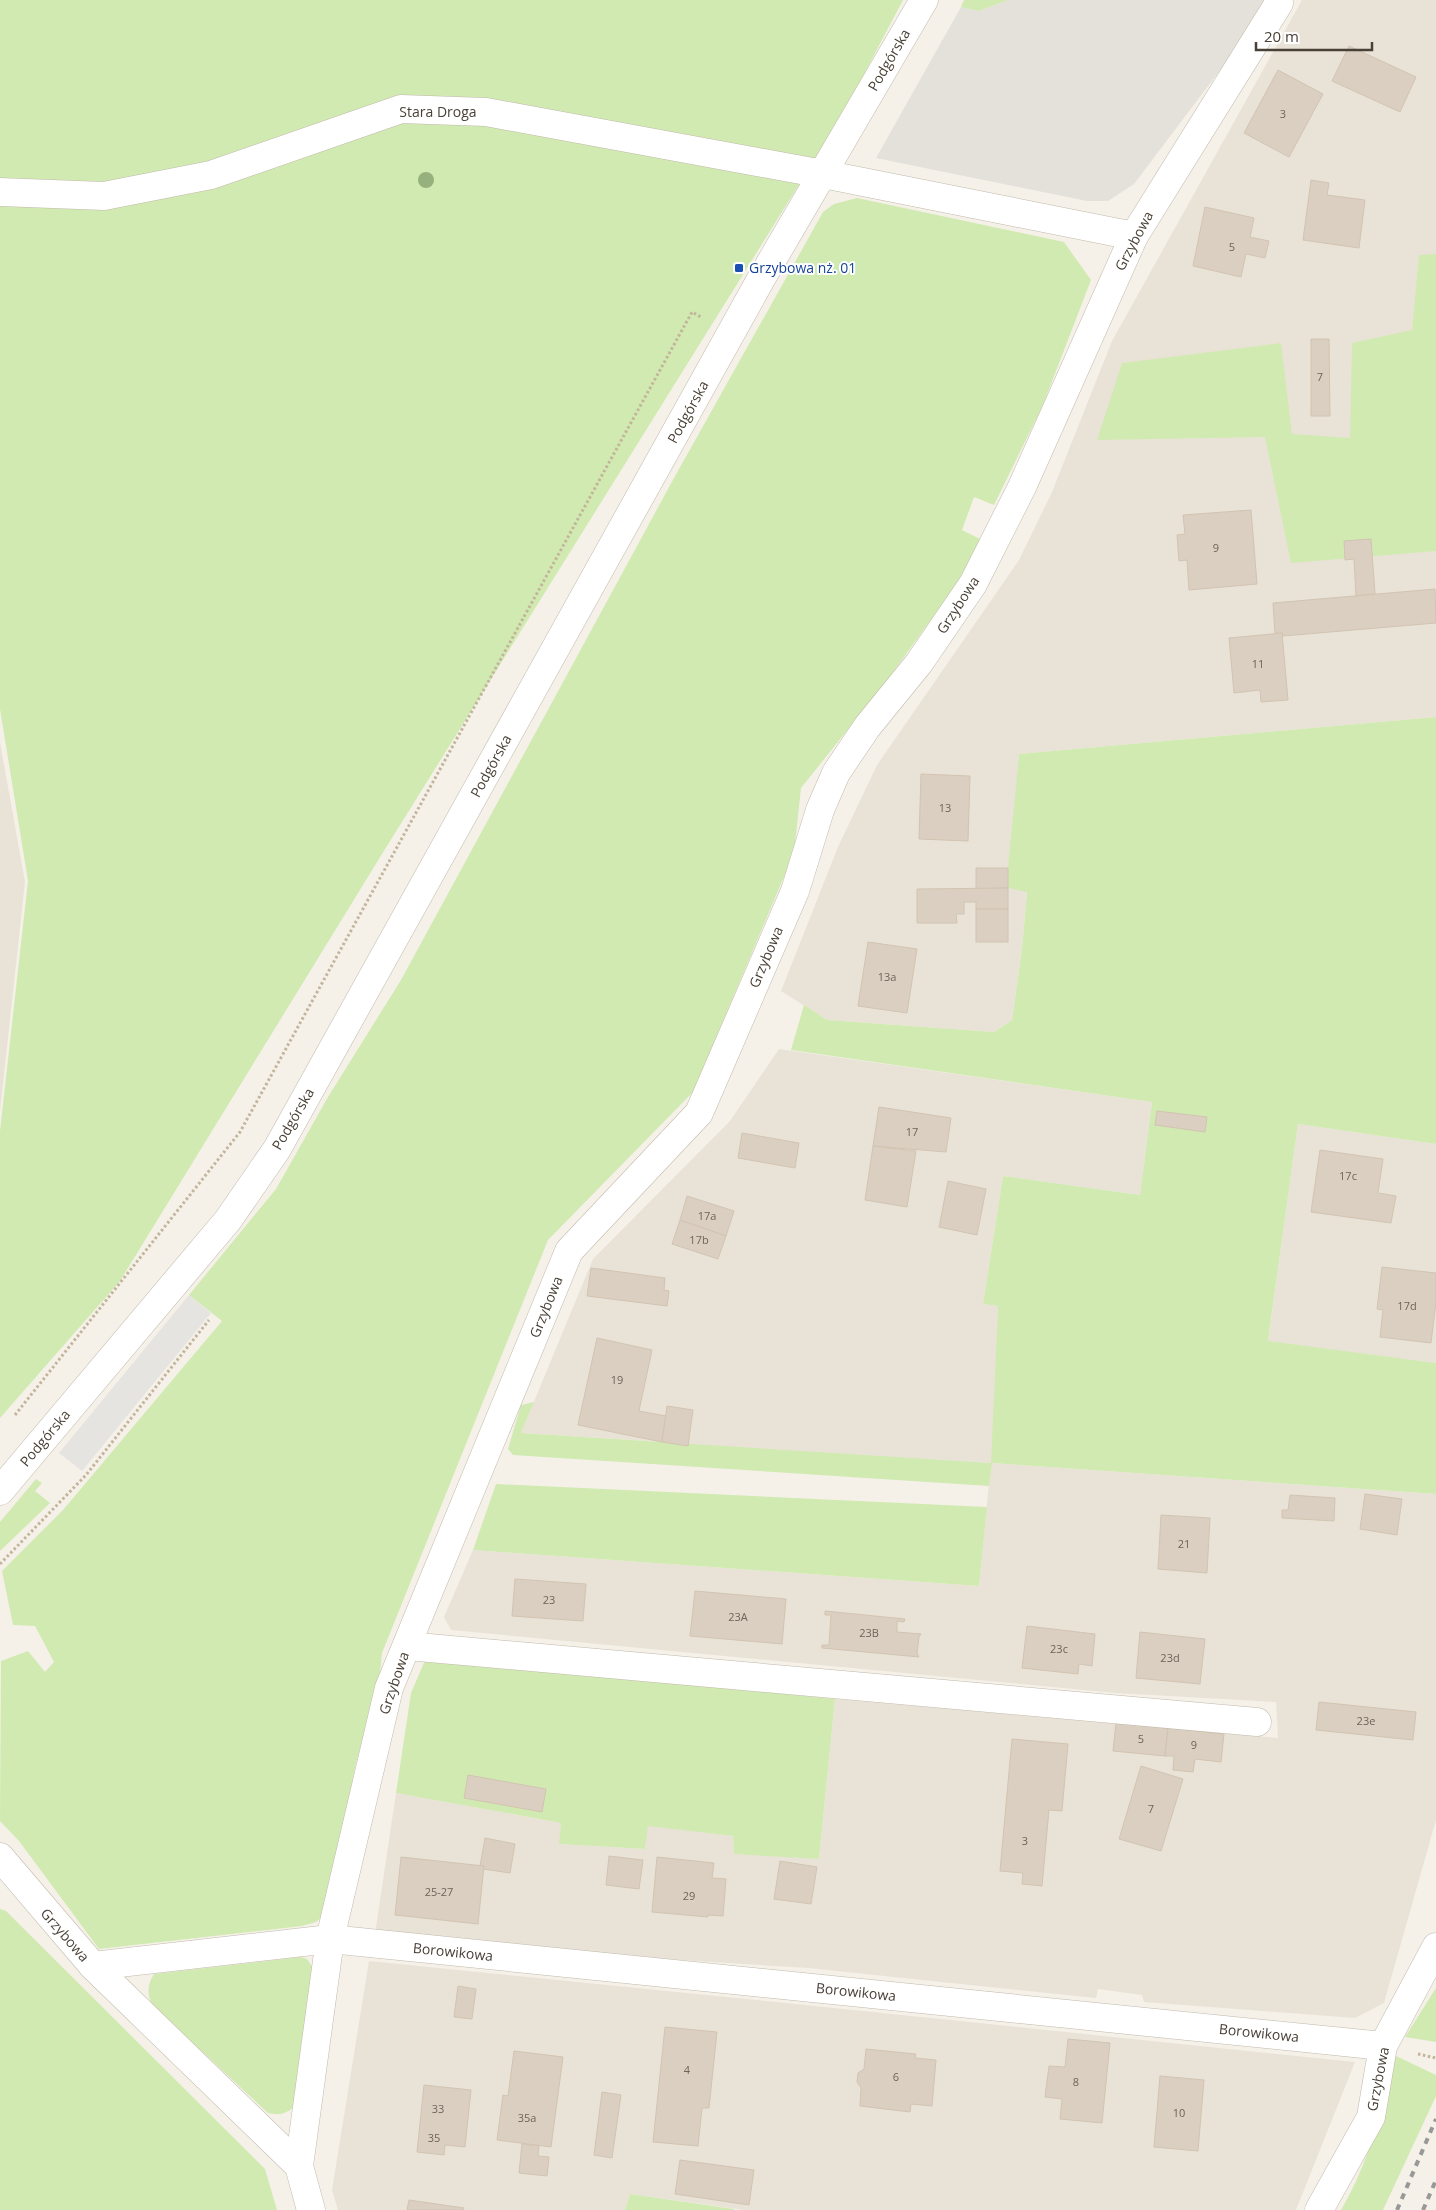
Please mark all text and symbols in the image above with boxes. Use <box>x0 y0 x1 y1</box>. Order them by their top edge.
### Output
scale bar <box>1256 20 1372 52</box>
street label: Podgórska <box>863 25 914 94</box>
text: 20 m <box>1264 26 1299 46</box>
street label: Stara Droga <box>399 102 477 121</box>
house number: 3 <box>1280 106 1286 121</box>
street label: Grzybowa <box>1110 208 1157 274</box>
house number: 5 <box>1229 239 1235 254</box>
place label: Grzybowa nż. 01 <box>749 258 856 277</box>
marker: Grzybowa nż. 01 <box>733 262 745 274</box>
house number: 7 <box>1317 369 1323 384</box>
street label: Podgórska <box>663 377 713 447</box>
house number: 9 <box>1213 540 1219 555</box>
street label: Grzybowa <box>932 572 983 637</box>
house number: 11 <box>1252 656 1264 671</box>
street label: Podgórska <box>466 731 516 801</box>
house number: 13 <box>939 800 951 815</box>
street label: Grzybowa <box>744 923 787 990</box>
house number: 13a <box>878 969 896 984</box>
street label: Podgórska <box>267 1084 318 1153</box>
house number: 17 <box>906 1124 918 1139</box>
house number: 17c <box>1339 1168 1357 1183</box>
house number: 17a <box>698 1208 716 1223</box>
house number: 17b <box>689 1232 709 1247</box>
street label: Grzybowa <box>525 1273 567 1341</box>
house number: 17d <box>1397 1298 1417 1313</box>
house number: 19 <box>611 1372 623 1387</box>
street label: Podgórska <box>15 1405 74 1470</box>
house number: 21 <box>1178 1536 1190 1551</box>
house number: 23 <box>543 1592 555 1607</box>
house number: 23A <box>728 1609 748 1624</box>
house number: 23B <box>859 1625 879 1640</box>
house number: 23c <box>1050 1641 1068 1656</box>
street label: Grzybowa <box>374 1649 413 1717</box>
house number: 23d <box>1160 1650 1180 1665</box>
house number: 23e <box>1357 1713 1375 1728</box>
house number: 5 <box>1138 1731 1144 1746</box>
house number: 9 <box>1191 1737 1197 1752</box>
house number: 7 <box>1148 1801 1154 1816</box>
house number: 3 <box>1022 1833 1028 1848</box>
house number: 25-27 <box>425 1884 453 1899</box>
house number: 29 <box>683 1888 695 1903</box>
street label: Grzybowa <box>37 1904 94 1965</box>
street label: Borowikowa <box>412 1938 494 1965</box>
street label: Borowikowa <box>815 1978 897 2005</box>
street label: Borowikowa <box>1218 2019 1300 2046</box>
street label: Grzybowa <box>1362 2045 1393 2113</box>
house number: 4 <box>684 2062 691 2077</box>
house number: 6 <box>893 2069 899 2084</box>
house number: 8 <box>1073 2074 1079 2089</box>
house number: 33 <box>432 2101 444 2116</box>
house number: 10 <box>1173 2105 1185 2120</box>
house number: 35a <box>518 2110 536 2125</box>
house number: 35 <box>428 2130 440 2145</box>

